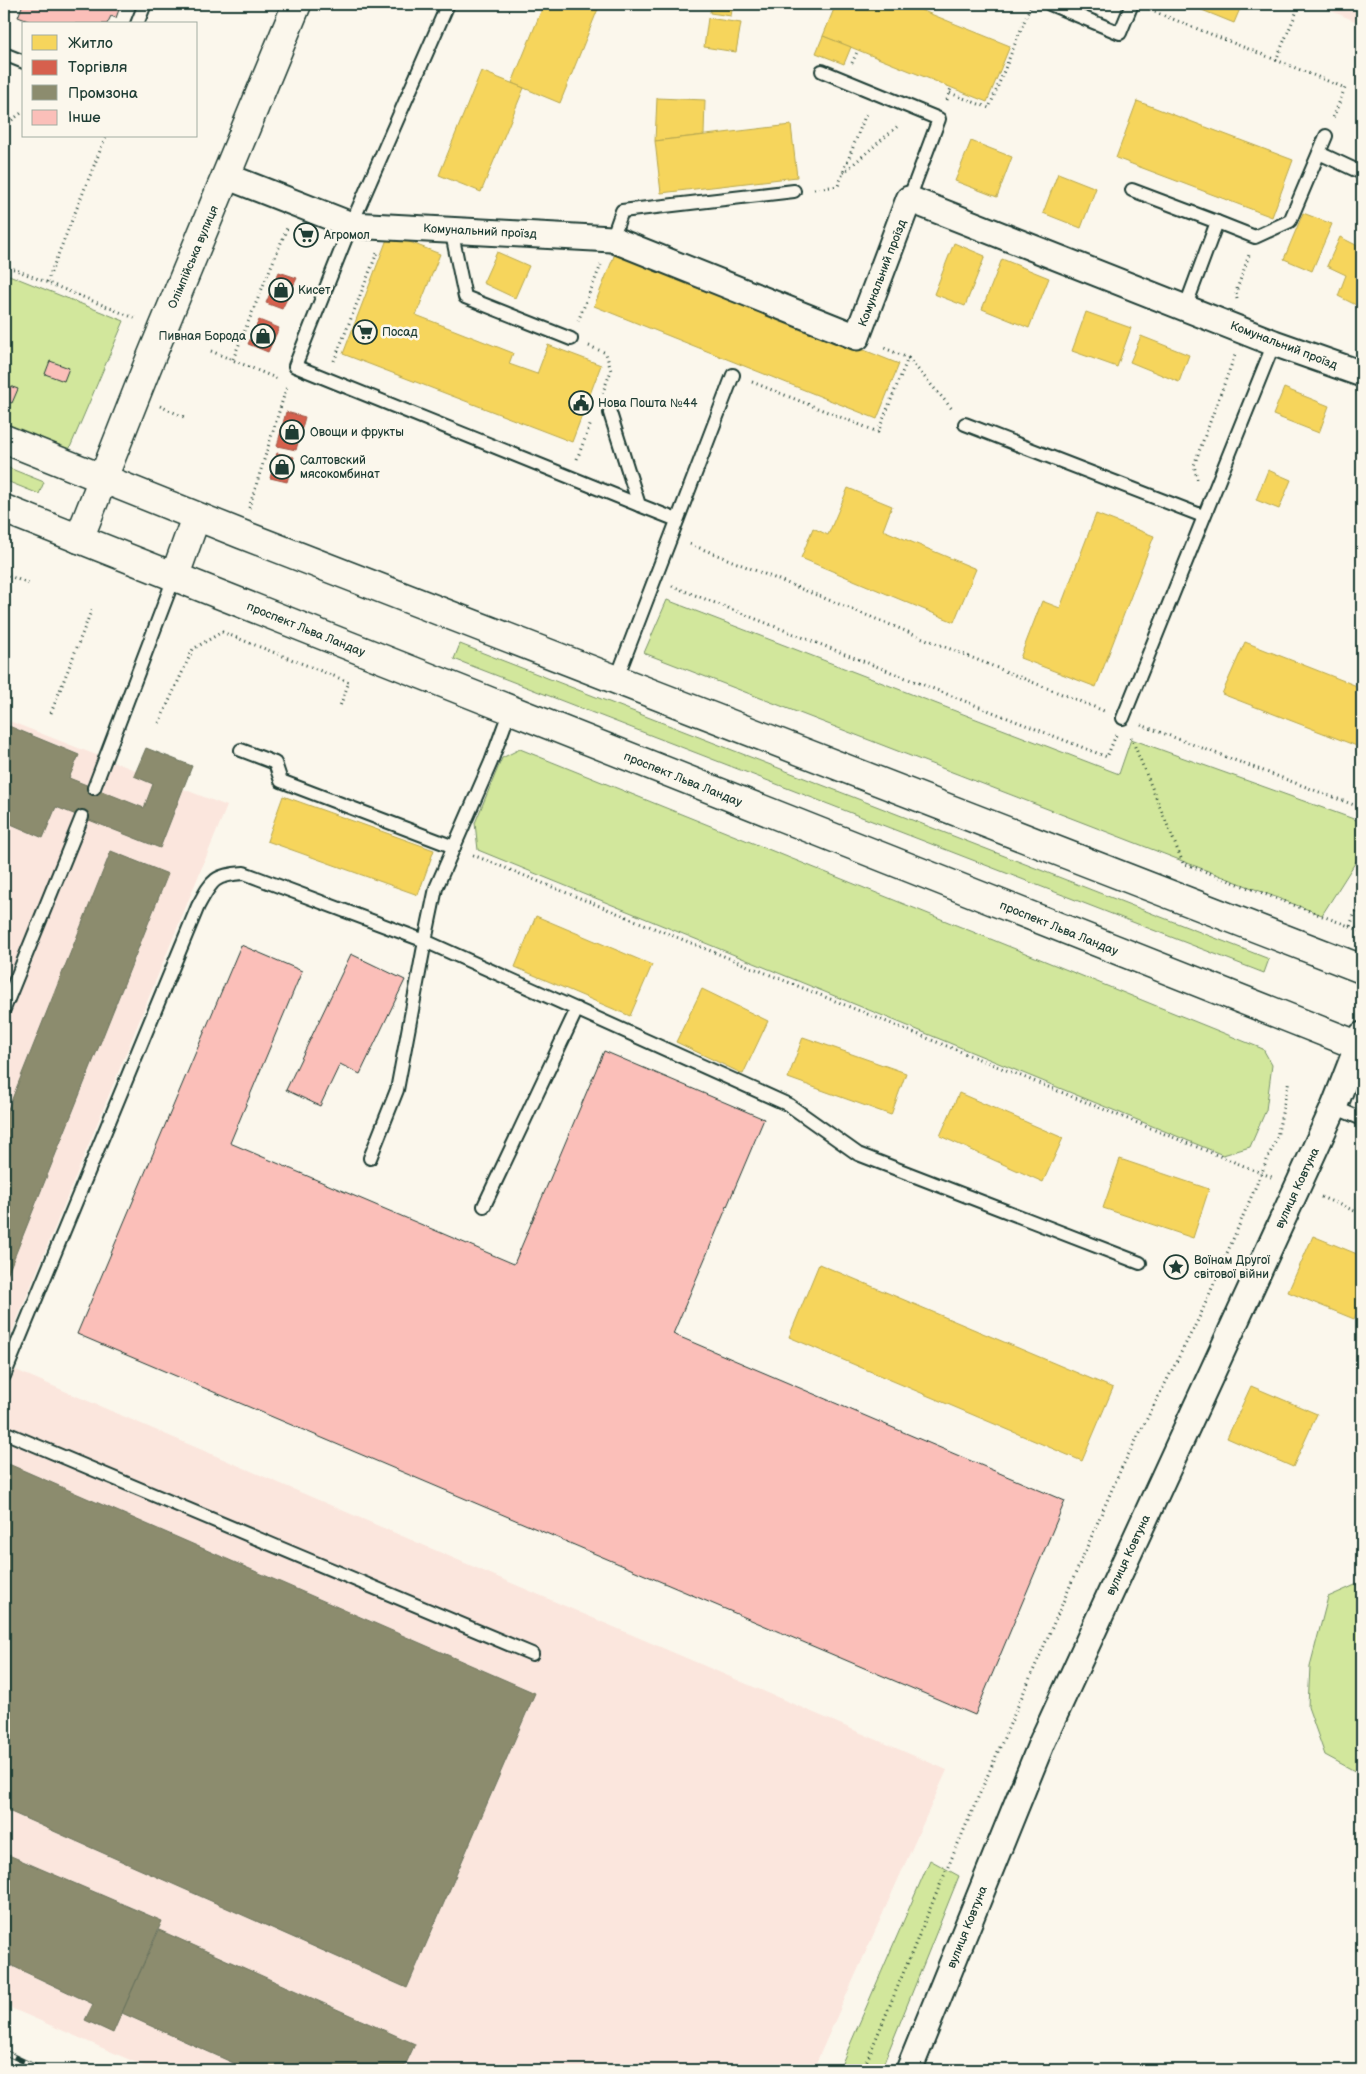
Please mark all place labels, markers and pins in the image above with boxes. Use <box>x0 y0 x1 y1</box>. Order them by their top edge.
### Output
supermarket icon: Агромол <box>293 222 319 248</box>
place label: Агромол <box>323 228 370 243</box>
shop icon: Кисет <box>268 277 294 303</box>
place label: Кисет <box>298 283 331 298</box>
supermarket icon: Посад <box>352 319 378 345</box>
shop icon: Пивная Борода <box>250 323 276 349</box>
place label: Посад <box>382 325 418 340</box>
place label: Пивная Борода <box>159 329 246 344</box>
public building icon: Нова Пошта №44 <box>568 390 594 416</box>
place label: Нова Пошта №44 <box>598 396 698 411</box>
shop icon: Овощи и фрукты <box>279 419 305 445</box>
place label: Овощи и фрукты <box>310 425 404 440</box>
place label: Салтовский мясокомбинат <box>300 453 380 482</box>
shop icon: Салтовский мясокомбинат <box>269 454 295 480</box>
place label: Воїнам Другої світової війни <box>1194 1253 1271 1282</box>
place icon: Воїнам Другої світової війни <box>1163 1254 1189 1280</box>

